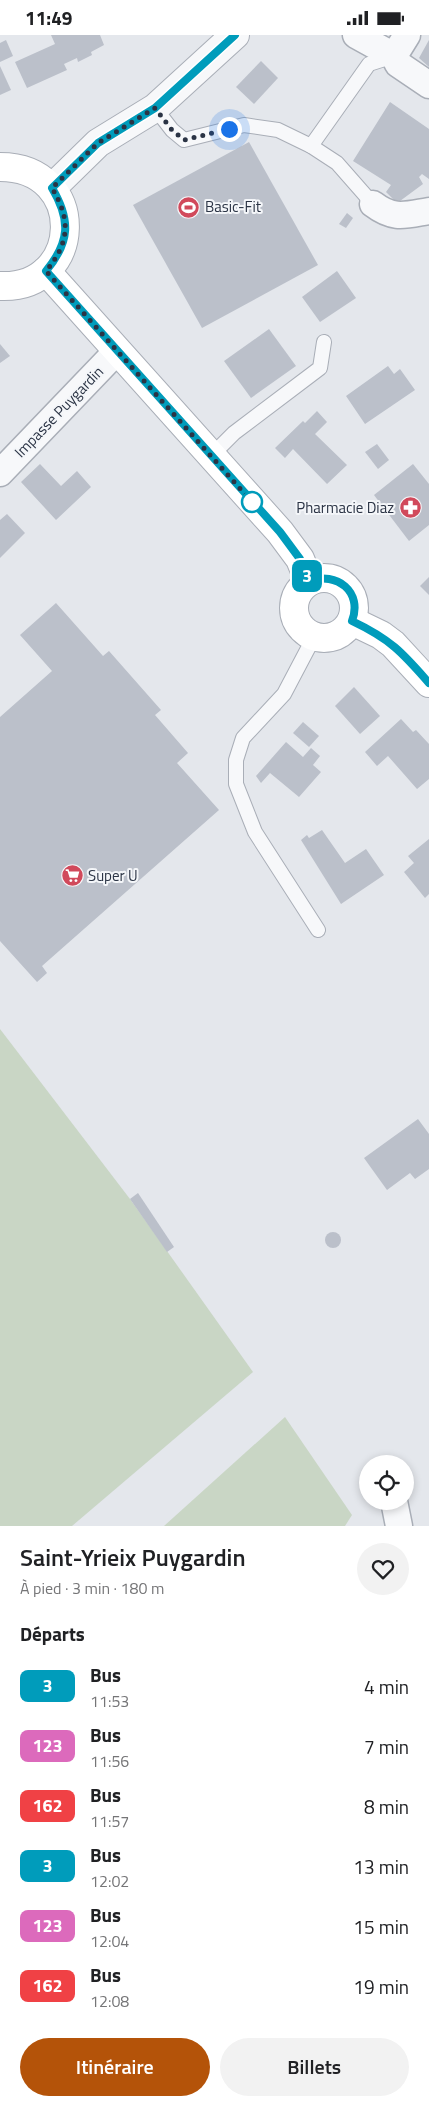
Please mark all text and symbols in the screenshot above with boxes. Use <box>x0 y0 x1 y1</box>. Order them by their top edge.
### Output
text: 11:49 <box>25 3 72 32</box>
your location <box>217 117 242 142</box>
sports icon: Basic-Fit <box>177 195 201 219</box>
place label: Basic-Fit <box>205 195 262 218</box>
street label: Impasse Puygardin <box>9 361 109 463</box>
unlabelled marker <box>241 491 263 513</box>
place label: Pharmacie Diaz <box>296 496 394 519</box>
pharmacy icon: Pharmacie Diaz <box>398 496 422 520</box>
line badge: 3 <box>291 560 323 592</box>
text: 3 <box>302 562 312 589</box>
supermarket icon: Super U <box>60 864 84 888</box>
place label: Super U <box>88 864 138 887</box>
map controls <box>359 1455 414 1510</box>
button: locate <box>359 1455 414 1510</box>
text: Saint-Yrieix Puygardin <box>20 1539 245 1575</box>
button: heart <box>357 1543 409 1595</box>
text: À pied · 3 min · 180 m <box>20 1576 164 1600</box>
text: Départs <box>20 1619 85 1648</box>
text: Bus <box>90 1660 121 1689</box>
text: 3 <box>42 1672 53 1699</box>
text: 4 min <box>364 1672 409 1701</box>
text: 11:53 <box>90 1689 129 1713</box>
text: Bus <box>90 1720 121 1749</box>
text: 123 <box>32 1732 63 1759</box>
text: 7 min <box>364 1732 409 1761</box>
text: 11:56 <box>90 1749 129 1773</box>
text: Bus <box>90 1780 121 1809</box>
text: 162 <box>32 1792 63 1819</box>
text: 8 min <box>364 1792 409 1821</box>
text: 11:57 <box>90 1809 129 1833</box>
text: Bus <box>90 1840 121 1869</box>
text: 3 <box>42 1852 53 1879</box>
text: 13 min <box>353 1852 409 1881</box>
text: 12:02 <box>90 1869 129 1893</box>
text: Bus <box>90 1900 121 1929</box>
text: 123 <box>32 1912 63 1939</box>
text: 15 min <box>353 1912 409 1941</box>
text: 12:04 <box>90 1929 129 1953</box>
text: Bus <box>90 1960 121 1989</box>
text: 162 <box>32 1972 63 1999</box>
text: 19 min <box>353 1972 409 2001</box>
text: 12:08 <box>90 1989 129 2013</box>
button: Itinéraire <box>20 2038 210 2096</box>
button: Billets <box>220 2038 409 2096</box>

